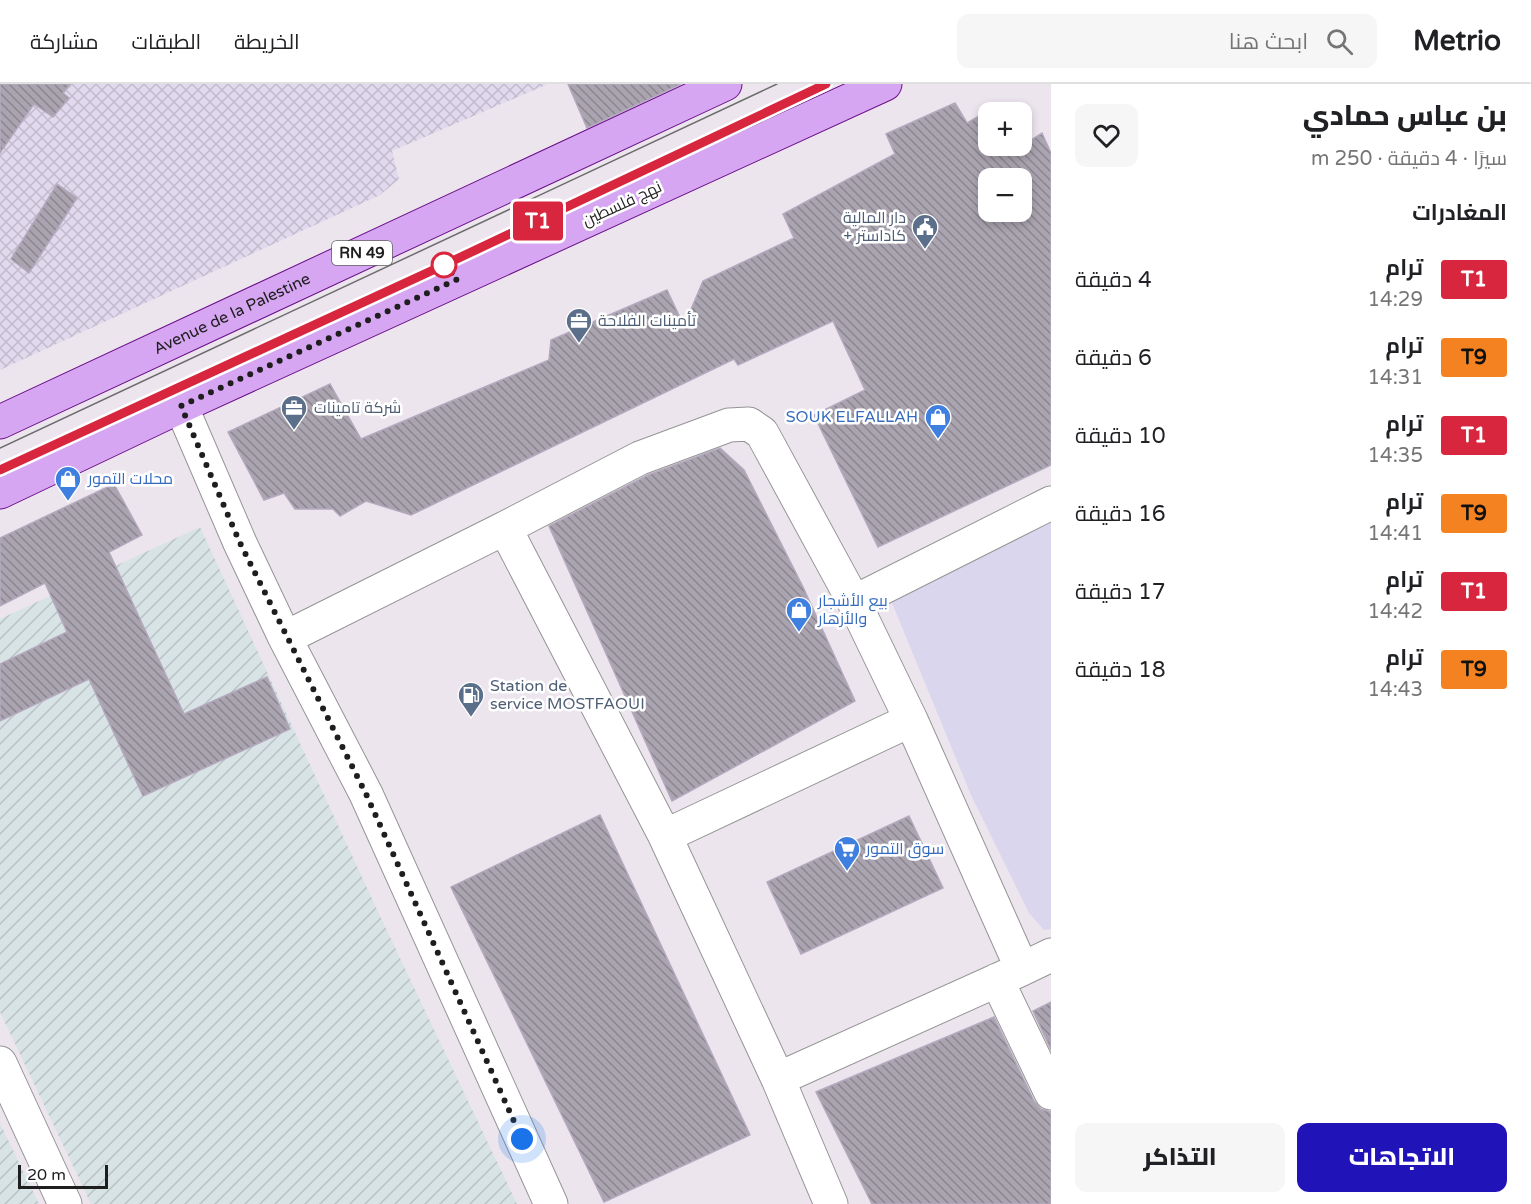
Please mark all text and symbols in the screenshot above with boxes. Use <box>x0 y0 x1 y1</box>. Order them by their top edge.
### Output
search box <box>957 14 1377 68</box>
text: Metrio <box>1413 24 1501 58</box>
icon: search <box>1323 25 1356 58</box>
text: ابحث هنا <box>1229 29 1308 55</box>
text: مشاركة <box>30 30 99 55</box>
text: الطبقات <box>132 30 201 55</box>
text: الخريطة <box>234 30 300 55</box>
text: بن عباس حمادي <box>1303 99 1507 133</box>
map controls <box>978 102 1032 222</box>
button: + <box>978 102 1032 156</box>
button: heart <box>1075 104 1138 167</box>
text: سيرًا · 4 دقيقة · 250 m <box>1311 147 1507 171</box>
button: − <box>978 168 1032 222</box>
street label: نهج فلسطين <box>579 177 665 232</box>
text: المغادرات <box>1412 200 1507 226</box>
line badge: T1 <box>511 202 565 240</box>
place label: دار المالية + كاداستر <box>843 208 906 246</box>
text: T1 <box>525 209 551 234</box>
public building icon: دار المالية + كاداستر <box>910 212 940 250</box>
road number: RN 49 <box>332 241 392 265</box>
unlabelled marker <box>431 252 457 278</box>
text: ترام <box>1386 255 1423 281</box>
text: 4 دقيقة <box>1075 267 1152 293</box>
text: T1 <box>1461 267 1487 292</box>
street label: Avenue de la Palestine <box>150 269 314 359</box>
text: 14:29 <box>1368 288 1423 312</box>
office icon: تأمينات الفلاحة <box>564 306 594 344</box>
place label: تأمينات الفلاحة <box>598 311 697 331</box>
text: ترام <box>1386 333 1423 359</box>
text: 6 دقيقة <box>1075 345 1152 371</box>
text: T9 <box>1461 345 1487 370</box>
text: 14:31 <box>1368 366 1423 390</box>
office icon: شركة تامينات <box>279 393 309 431</box>
place label: شركة تامينات <box>314 398 401 418</box>
shop icon: SOUK ELFALLAH <box>923 402 953 440</box>
place label: SOUK ELFALLAH <box>786 407 918 427</box>
text: ترام <box>1386 411 1423 437</box>
text: 10 دقيقة <box>1075 423 1166 449</box>
text: T1 <box>1461 423 1487 448</box>
text: 14:35 <box>1368 444 1423 468</box>
shop icon: محلات التمور <box>53 464 83 502</box>
place label: محلات التمور <box>87 469 173 489</box>
text: ترام <box>1386 489 1423 515</box>
text: 16 دقيقة <box>1075 501 1166 527</box>
text: T9 <box>1461 501 1487 526</box>
text: 14:41 <box>1368 522 1423 546</box>
text: ترام <box>1386 567 1423 593</box>
text: 17 دقيقة <box>1075 579 1166 605</box>
text: T1 <box>1461 579 1487 604</box>
place label: بيع الأشجار والأزهار <box>817 591 888 629</box>
shop icon: بيع الأشجار والأزهار <box>784 595 814 633</box>
text: 14:42 <box>1368 600 1423 624</box>
text: ترام <box>1386 645 1423 671</box>
text: 18 دقيقة <box>1075 657 1166 683</box>
text: T9 <box>1461 657 1487 682</box>
place label: Station de service MOSTFAOUI <box>490 676 645 714</box>
text: 14:43 <box>1368 678 1423 702</box>
fuel station icon: Station de service MOSTFAOUI <box>456 680 486 718</box>
supermarket icon: سوق التمور <box>832 834 862 872</box>
place label: سوق التمور <box>865 839 944 859</box>
button: التذاكر <box>1075 1123 1285 1192</box>
button: الاتجاهات <box>1297 1123 1507 1192</box>
your location <box>507 1124 537 1154</box>
scale bar <box>18 1162 108 1190</box>
text: 20 m <box>27 1165 66 1185</box>

